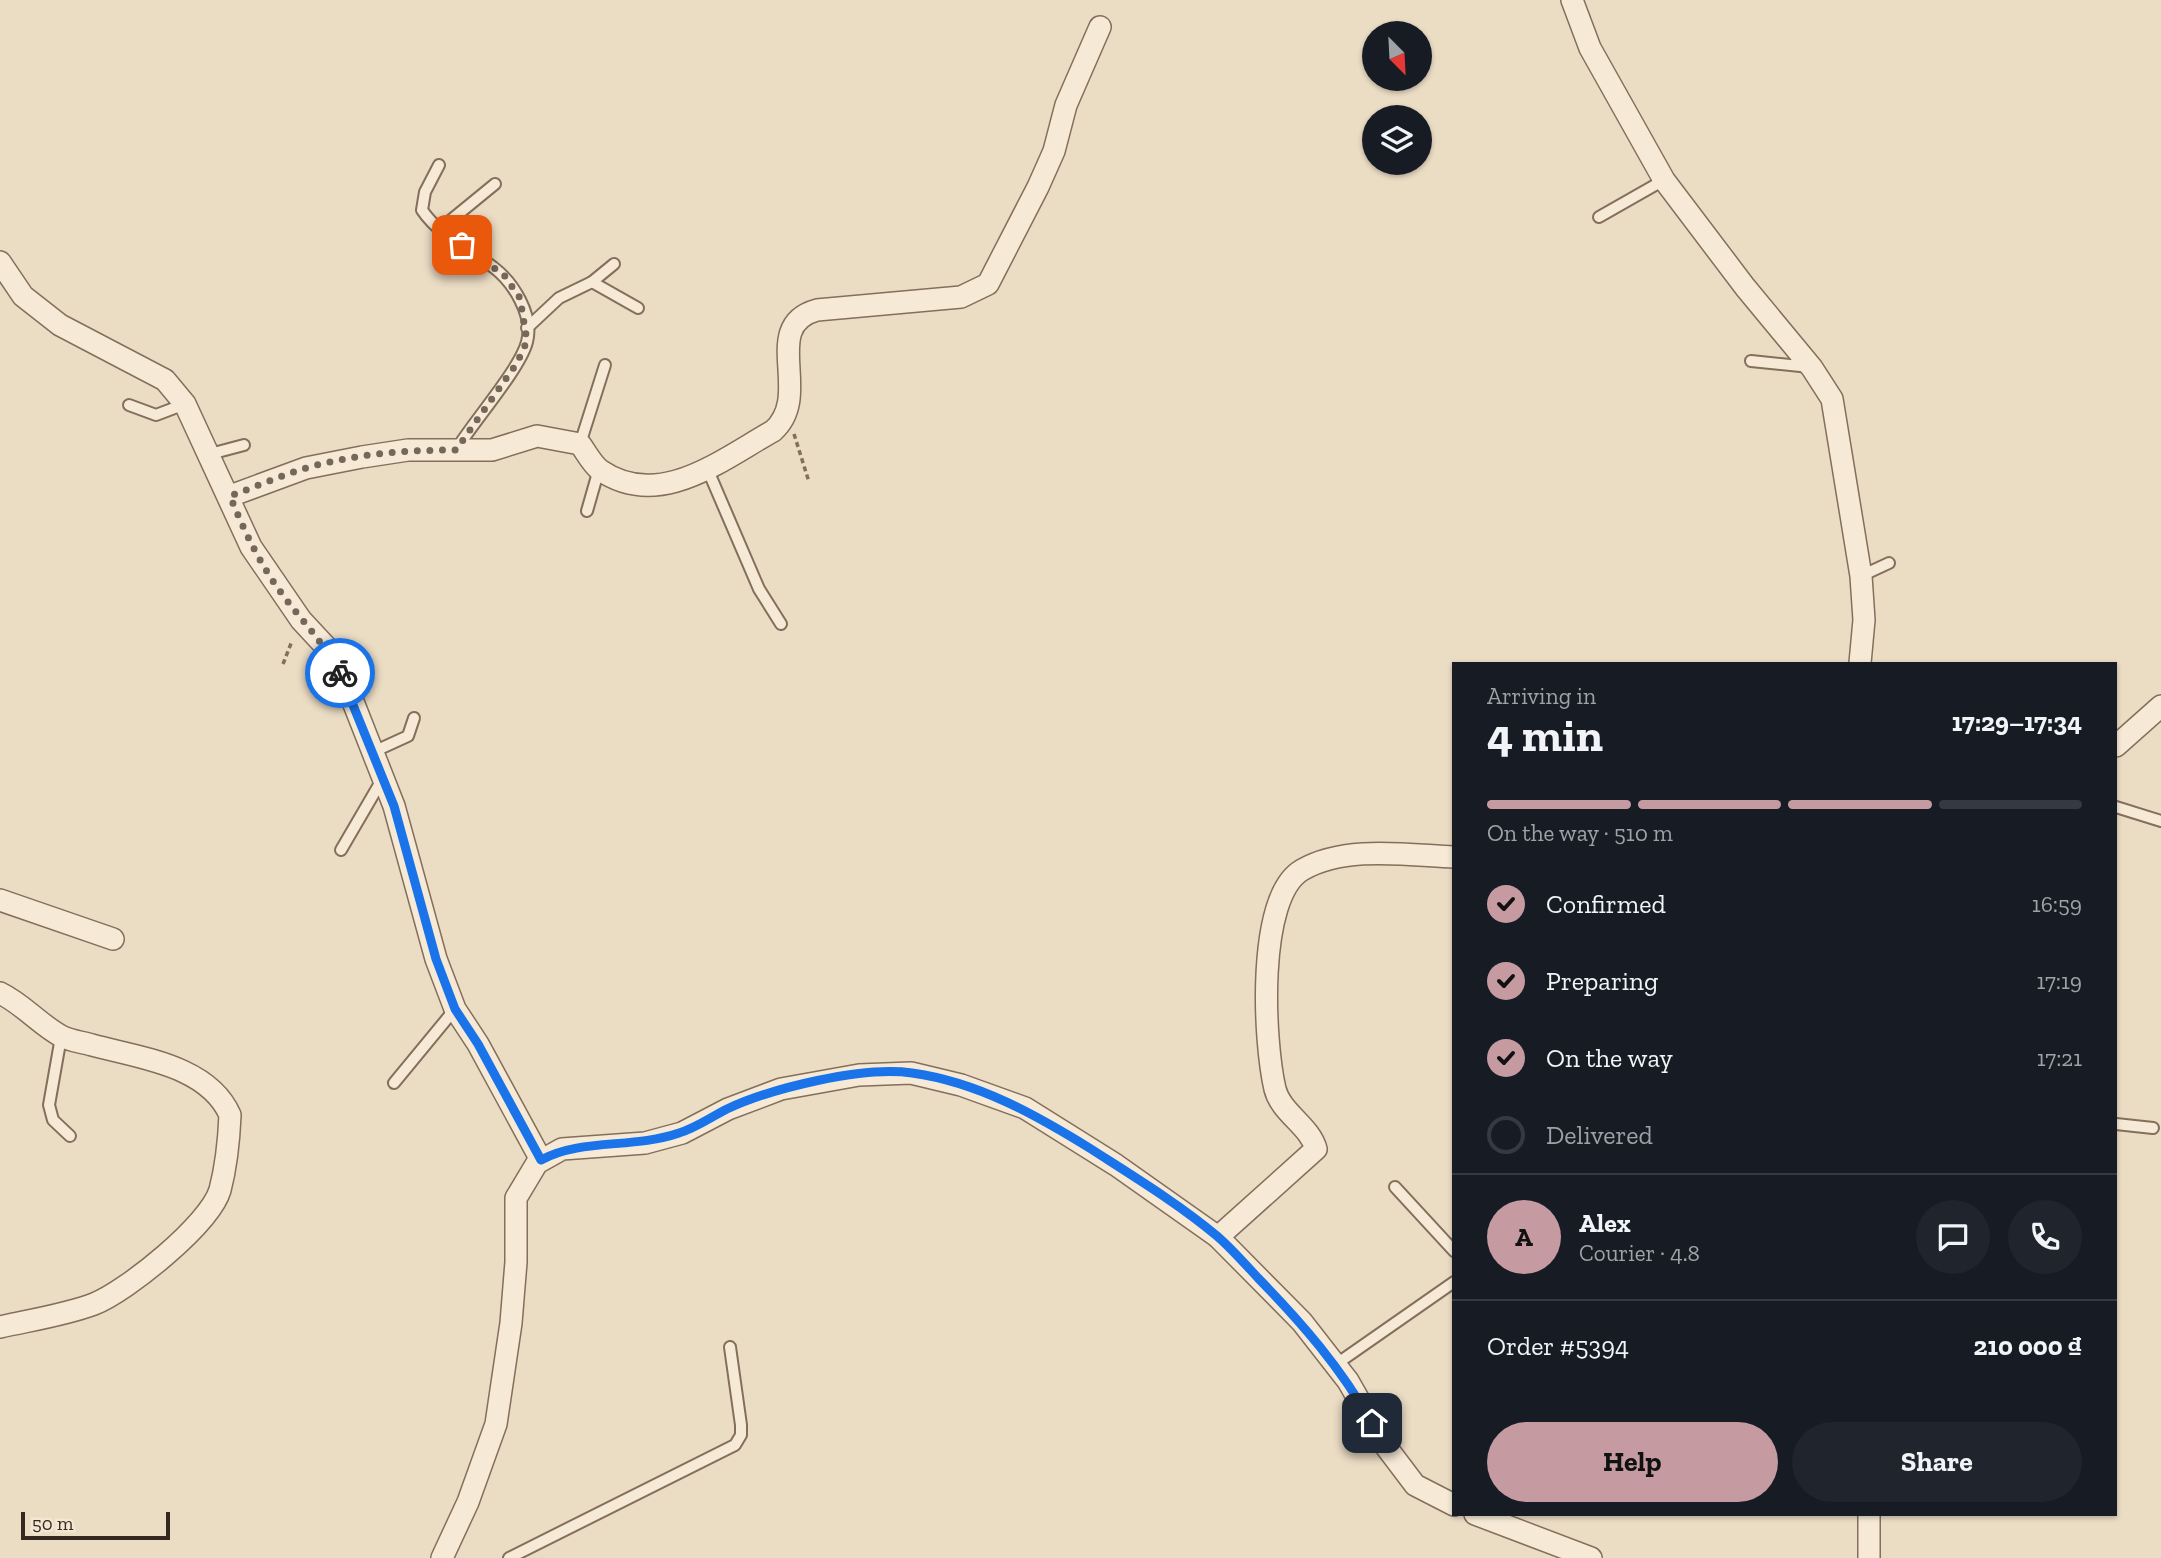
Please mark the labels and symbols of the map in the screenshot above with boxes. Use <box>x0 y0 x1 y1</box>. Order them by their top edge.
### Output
north arrow <box>1362 21 1432 91</box>
pin <box>432 215 492 275</box>
courier <box>305 638 375 708</box>
pin <box>1342 1393 1402 1453</box>
scale bar <box>21 1509 170 1541</box>

